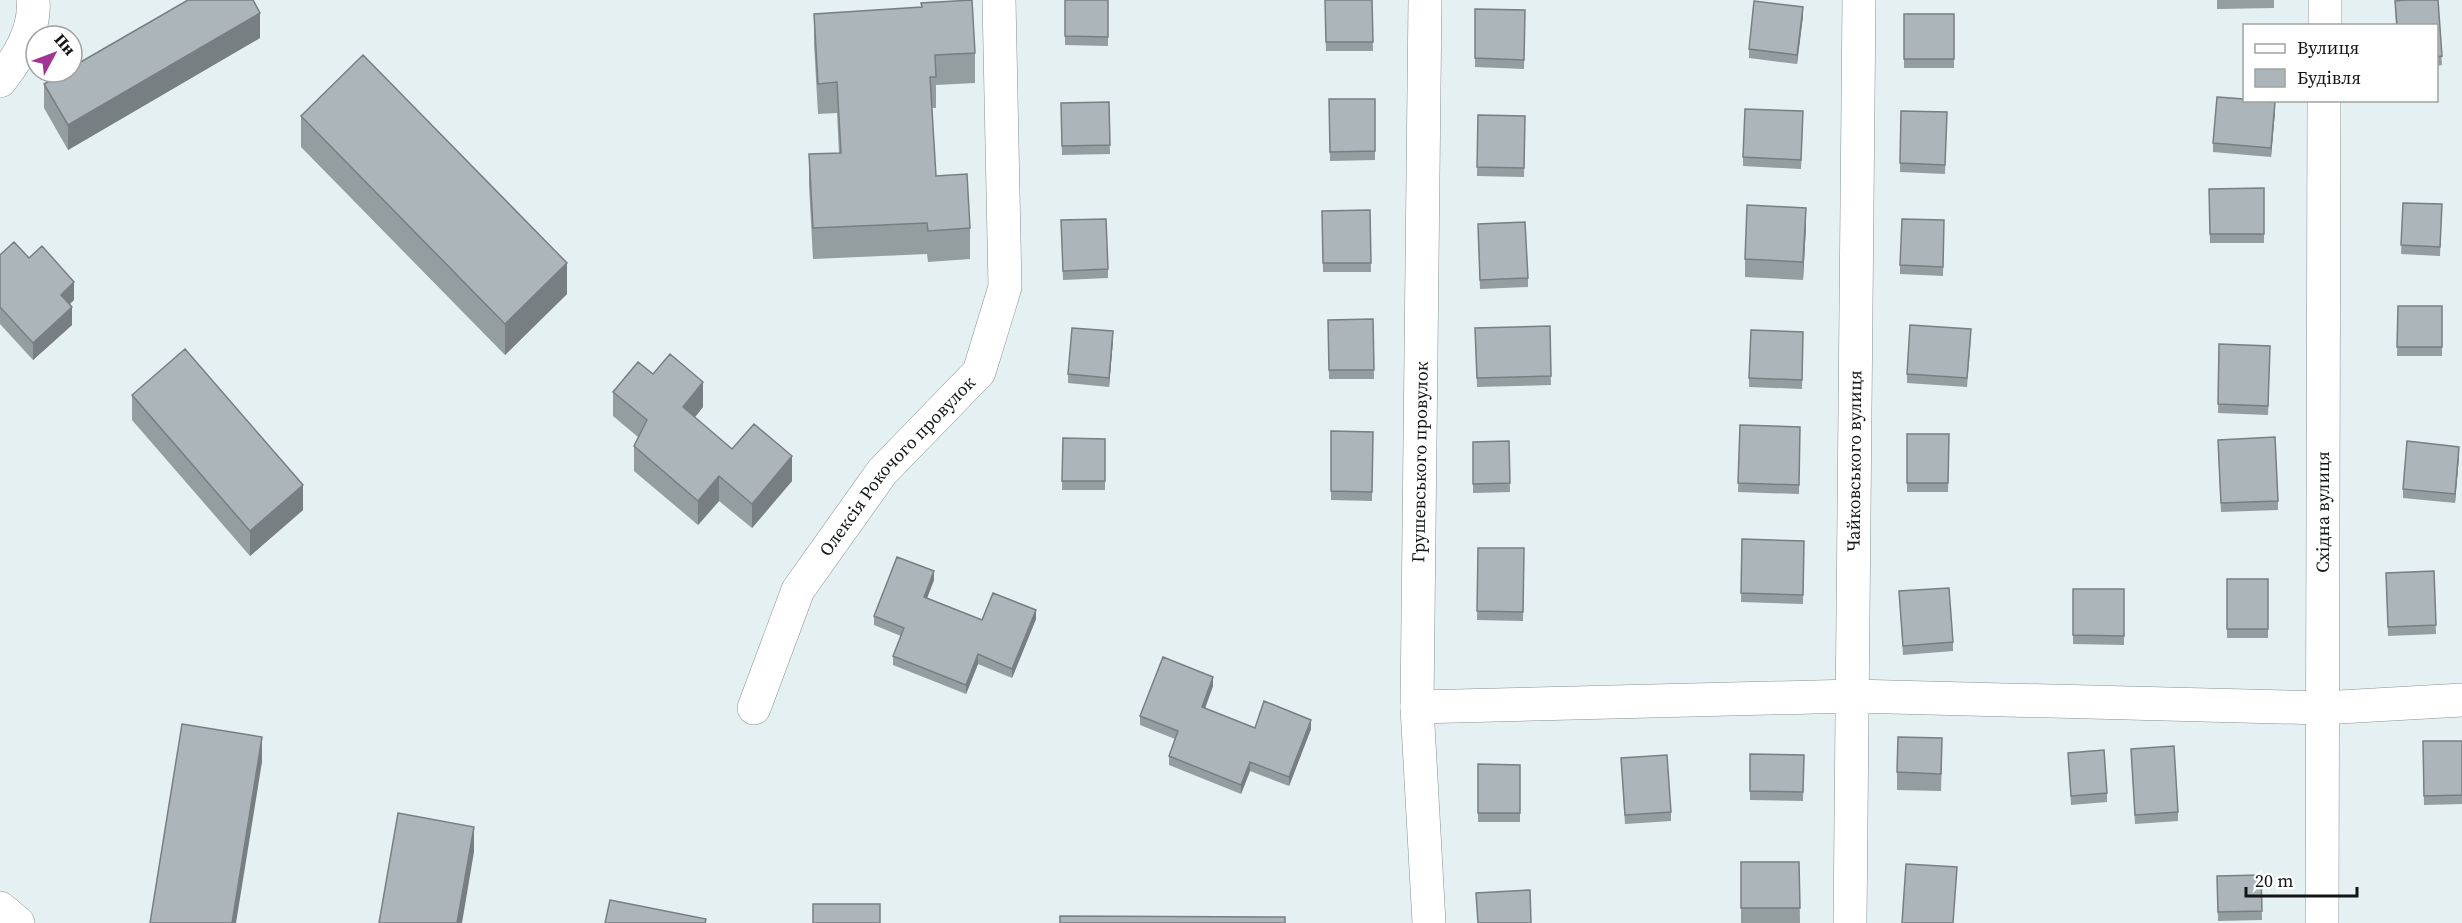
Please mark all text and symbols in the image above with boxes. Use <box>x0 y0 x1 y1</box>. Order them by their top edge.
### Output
north arrow <box>24 24 84 84</box>
legend <box>2243 24 2438 102</box>
text: Пн <box>50 28 81 60</box>
text: Вулиця <box>2297 35 2359 60</box>
text: Будівля <box>2297 65 2361 90</box>
street label: Грушевського провулок <box>1405 361 1434 563</box>
street label: Олексія Рокочого провулок <box>813 370 980 561</box>
street label: Чайковського вулиця <box>1841 370 1867 552</box>
street label: Східна вулиця <box>2310 451 2335 573</box>
scale bar <box>2246 860 2357 898</box>
text: 20 m <box>2255 868 2293 893</box>

